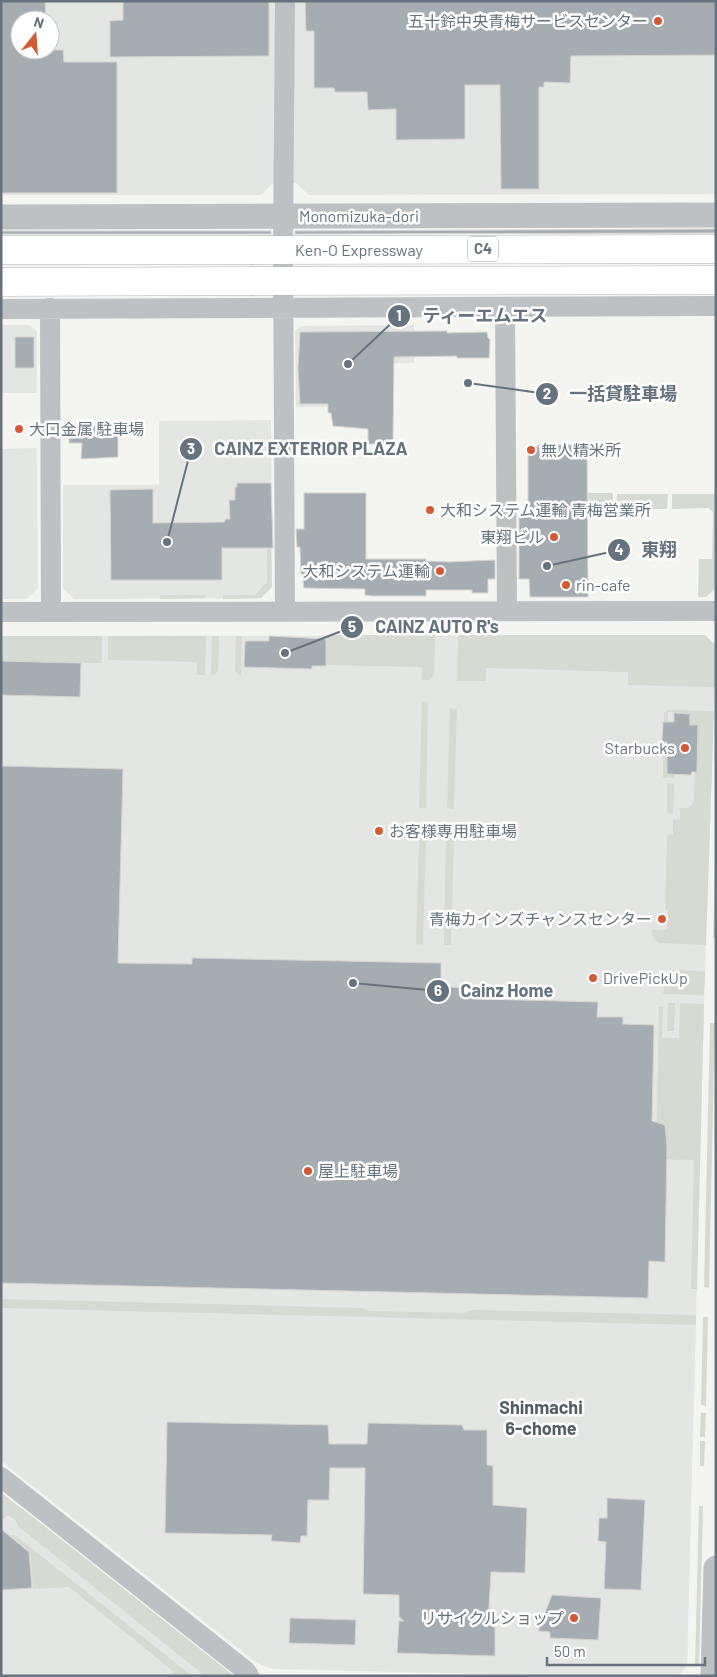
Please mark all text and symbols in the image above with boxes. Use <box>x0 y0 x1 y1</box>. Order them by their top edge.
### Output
north arrow <box>10 10 60 60</box>
place label: 五十鈴中央青梅サービスセンター <box>408 11 648 30</box>
text: N <box>32 13 46 32</box>
marker: 五十鈴中央青梅サービスセンター <box>652 15 664 27</box>
street label: Monomizuka-dori <box>299 206 419 225</box>
road number: C4 <box>468 236 498 262</box>
street label: Ken-O Expressway <box>295 240 424 259</box>
callout: ティーエムエス <box>387 299 558 332</box>
text: ティーエムエス <box>423 304 547 326</box>
text: 1 <box>396 306 402 324</box>
callout: 一括貸駐車場 <box>534 377 687 410</box>
text: 一括貸駐車場 <box>569 382 677 404</box>
text: 2 <box>543 384 551 402</box>
place label: 大口金属 駐車場 <box>29 419 144 438</box>
marker: 大口金属 駐車場 <box>13 423 25 435</box>
callout: CAINZ EXTERIOR PLAZA <box>179 432 417 465</box>
text: CAINZ EXTERIOR PLAZA <box>214 437 408 459</box>
text: 3 <box>187 439 195 457</box>
place label: 無人精米所 <box>541 440 621 459</box>
marker: 無人精米所 <box>525 444 537 456</box>
place label: 大和システム運輸 青梅営業所 <box>440 500 651 519</box>
marker: 大和システム運輸 青梅営業所 <box>424 504 436 516</box>
place label: 東翔ビル <box>480 527 544 546</box>
marker: 東翔ビル <box>548 531 560 543</box>
callout: 東翔 <box>606 533 687 566</box>
text: 東翔 <box>641 538 677 560</box>
text: 4 <box>614 540 624 558</box>
place label: 大和システム運輸 <box>302 561 430 580</box>
marker: 大和システム運輸 <box>434 565 446 577</box>
place label: rin-cafe <box>576 575 631 594</box>
marker: rin-cafe <box>560 579 572 591</box>
callout: CAINZ AUTO R's <box>340 610 509 643</box>
text: CAINZ AUTO R's <box>375 615 499 637</box>
text: 5 <box>348 617 356 635</box>
place label: Starbucks <box>605 738 675 757</box>
marker: Starbucks <box>679 742 691 754</box>
place label: お客様専用駐車場 <box>389 821 517 840</box>
marker: お客様専用駐車場 <box>373 825 385 837</box>
place label: 青梅カインズチャンスセンター <box>429 909 652 928</box>
marker: 青梅カインズチャンスセンター <box>656 913 668 925</box>
place label: DrivePickUp <box>603 968 688 987</box>
marker: DrivePickUp <box>587 972 599 984</box>
callout: Cainz Home <box>426 975 564 1008</box>
text: Cainz Home <box>461 979 554 1001</box>
text: 6 <box>434 981 442 999</box>
place label: 屋上駐車場 <box>318 1161 398 1180</box>
marker: 屋上駐車場 <box>302 1165 314 1177</box>
district label: Shinmachi 6-chome <box>499 1396 583 1439</box>
place label: リサイクルショップ <box>421 1608 564 1627</box>
marker: リサイクルショップ <box>568 1612 580 1624</box>
scale bar <box>547 1634 704 1666</box>
text: 50 m <box>554 1642 586 1660</box>

